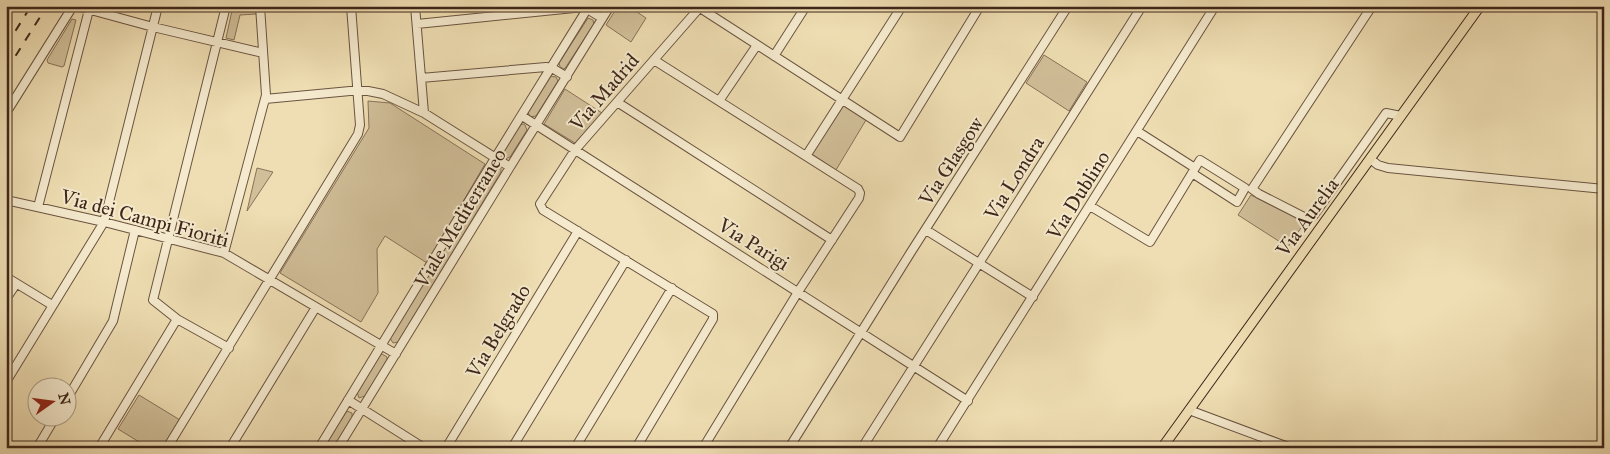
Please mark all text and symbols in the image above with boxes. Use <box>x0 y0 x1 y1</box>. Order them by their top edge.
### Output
street label: Via Madrid <box>563 49 644 136</box>
street label: Via Glasgow <box>913 112 990 211</box>
street label: Via Londra <box>978 131 1049 225</box>
street label: Viale Mediterraneo <box>408 144 511 293</box>
street label: Via Dublino <box>1041 146 1115 245</box>
street label: Via Aurelia <box>1270 173 1344 262</box>
street label: Via dei Campi Fioriti <box>57 184 232 252</box>
street label: Via Parigi <box>713 212 794 276</box>
street label: Via Belgrado <box>460 280 536 383</box>
north arrow <box>28 376 78 426</box>
text: N <box>54 391 74 407</box>

